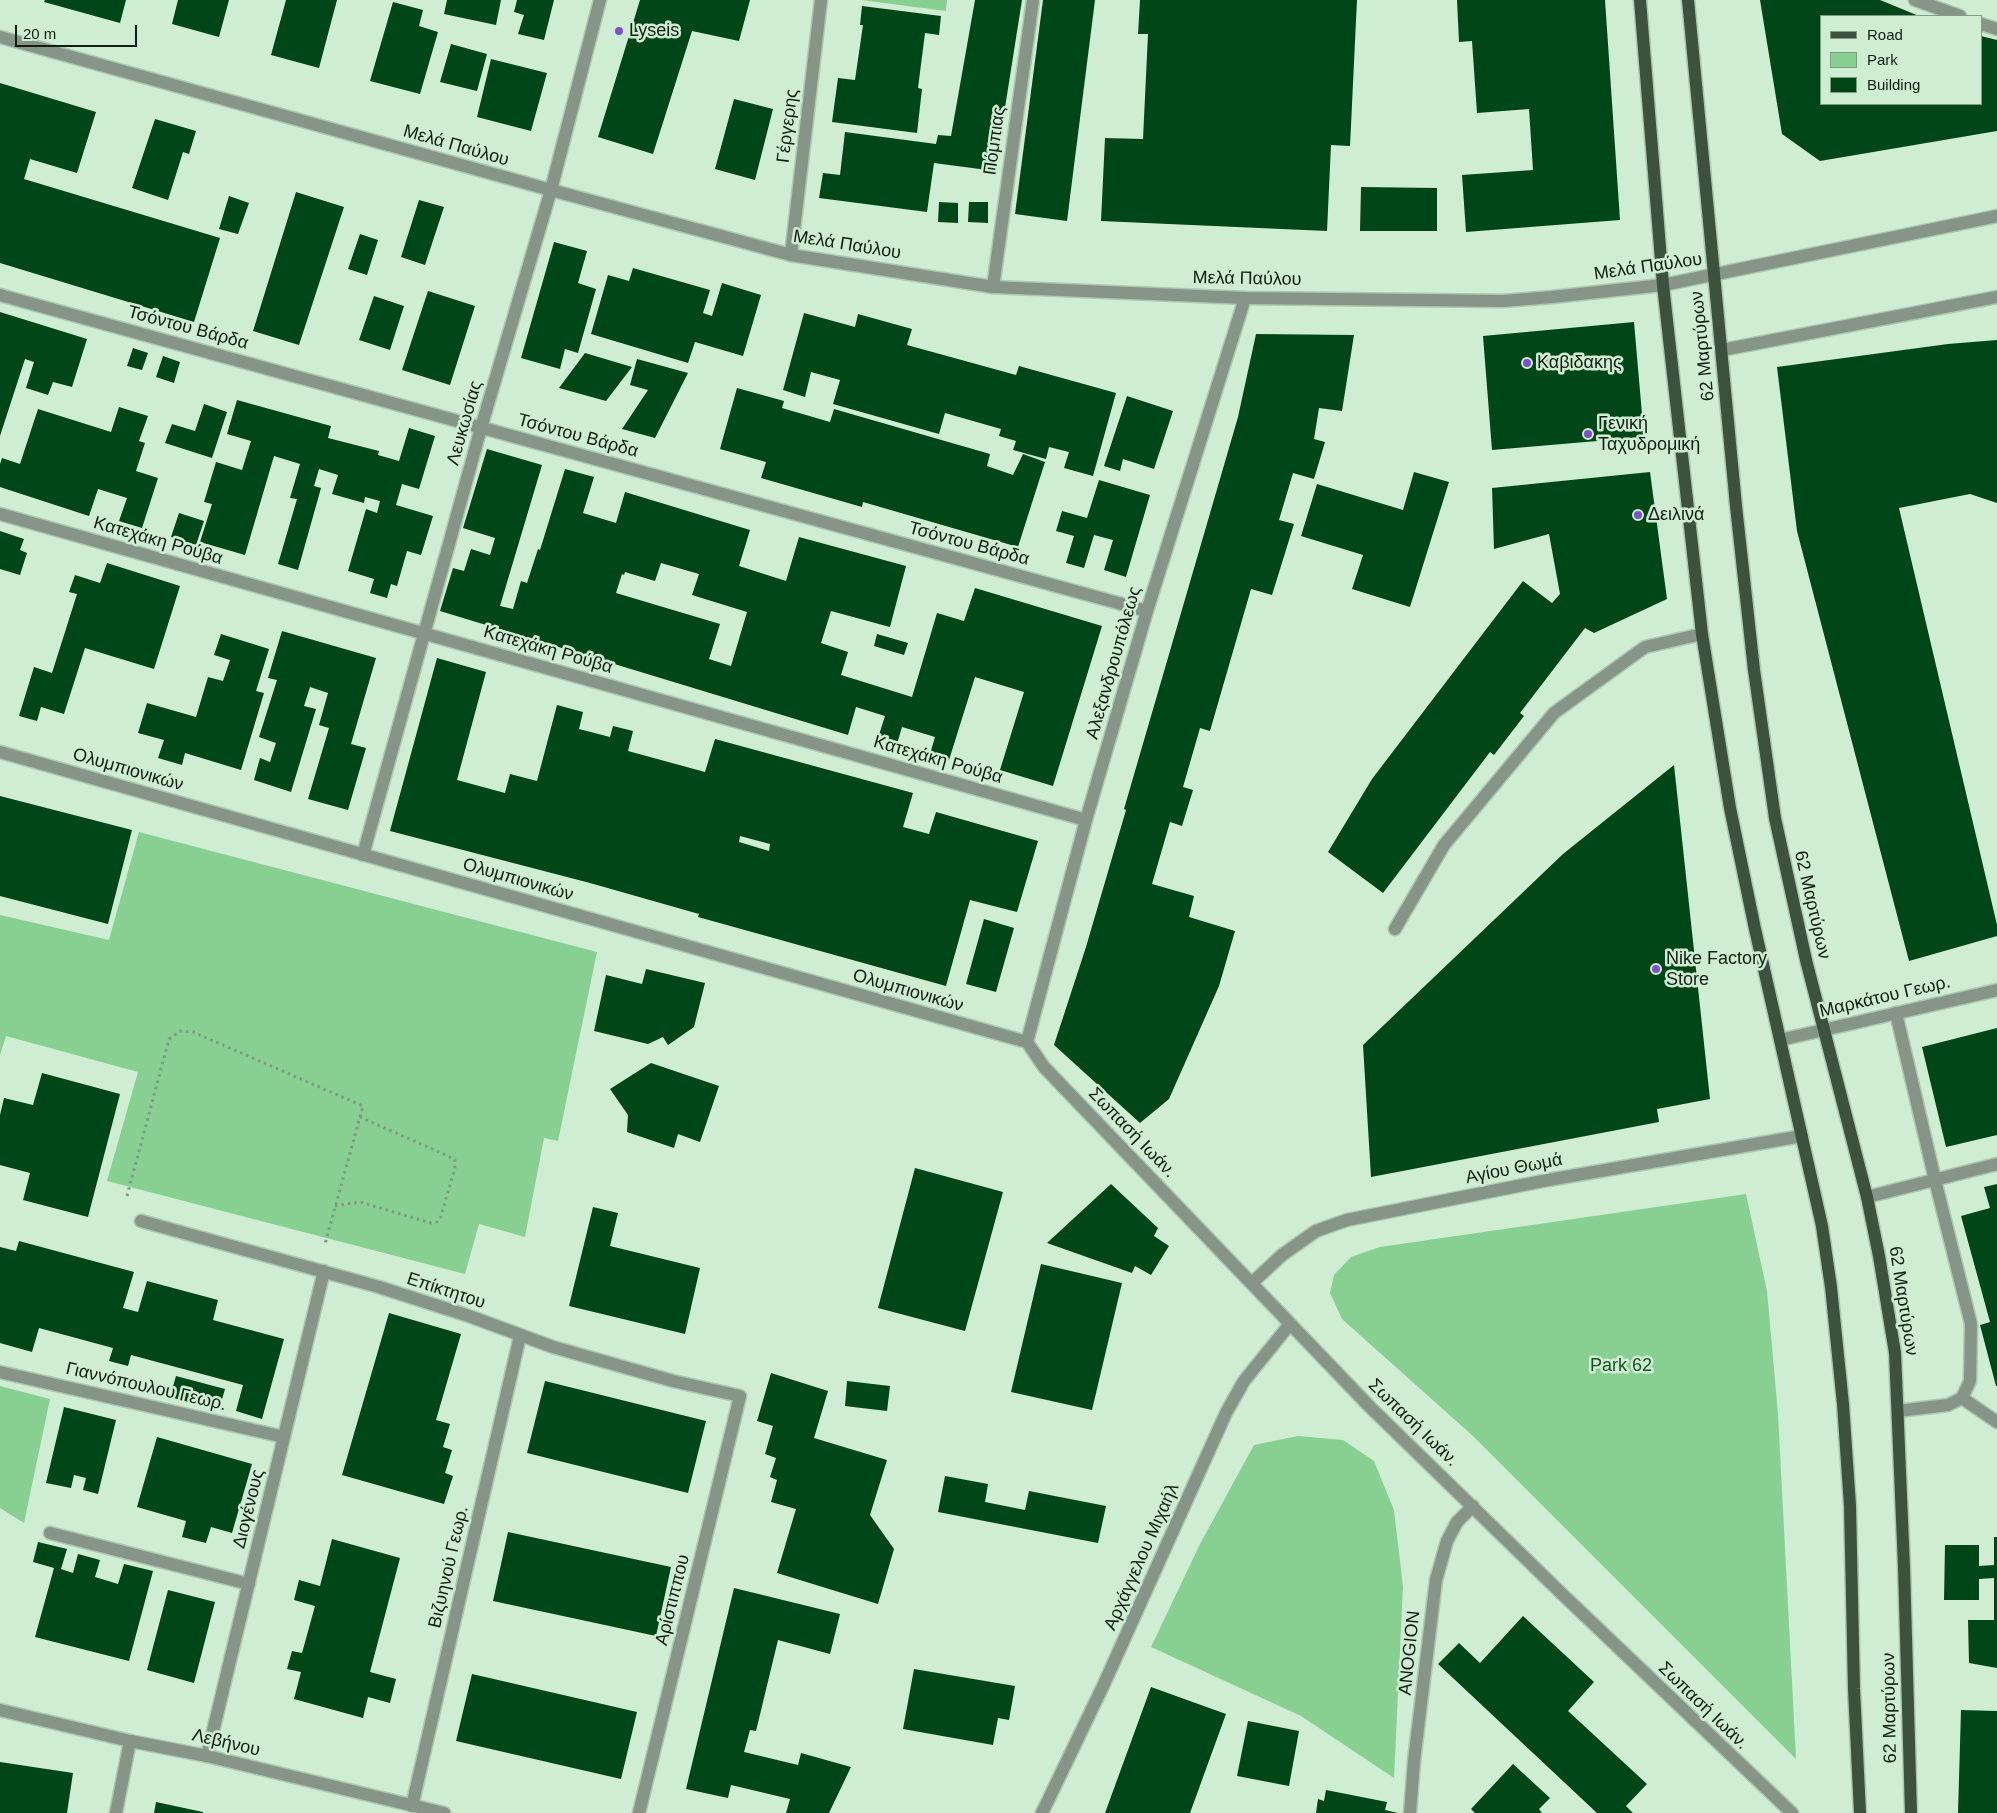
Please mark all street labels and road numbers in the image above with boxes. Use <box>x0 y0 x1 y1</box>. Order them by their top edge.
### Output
street label: Γέργερης <box>773 88 803 164</box>
street label: Πόμπιας <box>980 105 1010 177</box>
street label: Μελά Παύλου <box>401 121 511 171</box>
street label: Μελά Παύλου <box>791 226 903 264</box>
street label: Μελά Παύλου <box>1593 249 1703 285</box>
street label: Μελά Παύλου <box>1192 267 1302 291</box>
street label: 62 Μαρτύρων <box>1686 290 1720 402</box>
street label: Τσόντου Βάρδα <box>125 302 251 354</box>
street label: Λευκωσίας <box>443 378 487 468</box>
street label: Τσόντου Βάρδα <box>515 410 641 462</box>
street label: Κατεχάκη Ρούβα <box>91 512 225 570</box>
street label: Τσόντου Βάρδα <box>906 518 1032 570</box>
street label: Αλεξανδρουπόλεως <box>1082 584 1146 742</box>
street label: Κατεχάκη Ρούβα <box>481 621 615 679</box>
street label: Κατεχάκη Ρούβα <box>871 731 1005 789</box>
street label: Ολυμπιονικών <box>70 744 186 796</box>
street label: 62 Μαρτύρων <box>1789 849 1835 961</box>
street label: Ολυμπιονικών <box>460 854 576 906</box>
street label: Ολυμπιονικών <box>850 965 966 1017</box>
street label: Μαρκάτου Γεωρ. <box>1817 971 1953 1023</box>
street label: Σωπασή Ιωάν. <box>1084 1083 1180 1183</box>
street label: Αγίου Θωμά <box>1464 1149 1564 1189</box>
street label: 62 Μαρτύρων <box>1884 1245 1922 1357</box>
street label: Επίκτητου <box>404 1268 488 1314</box>
street label: Γιαννόπουλου Γεωρ. <box>64 1358 228 1416</box>
street label: Σωπασή Ιωάν. <box>1363 1375 1463 1471</box>
street label: Διογένους <box>229 1467 269 1551</box>
street label: Αρχάγγελου Μιχαήλ <box>1100 1480 1184 1634</box>
street label: Βιζυηνού Γεωρ. <box>424 1504 474 1630</box>
street label: Αρίστιππου <box>651 1552 695 1648</box>
street label: ANOGION <box>1395 1610 1425 1696</box>
street label: 62 Μαρτύρων <box>1878 1652 1902 1764</box>
street label: Σωπασή Ιωάν. <box>1653 1658 1753 1754</box>
street label: Λεβήνου <box>190 1725 262 1761</box>

